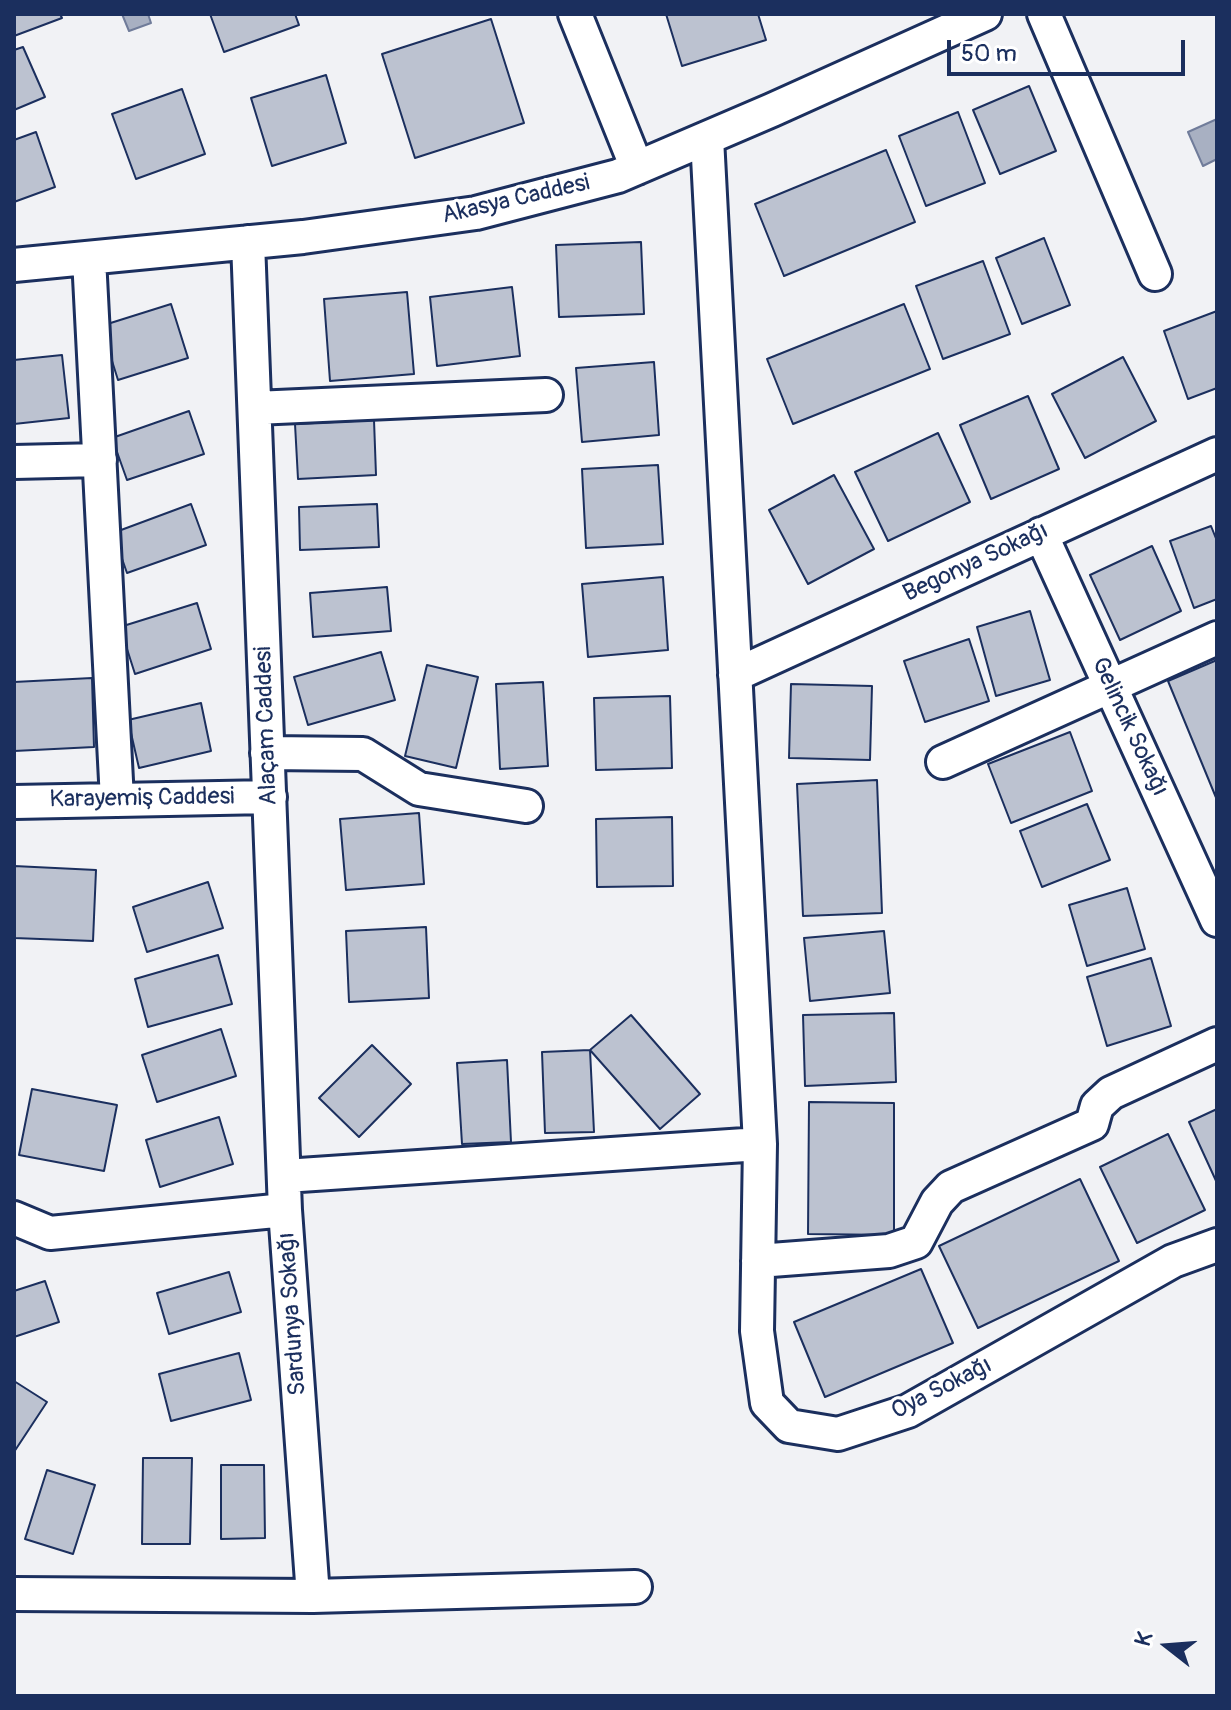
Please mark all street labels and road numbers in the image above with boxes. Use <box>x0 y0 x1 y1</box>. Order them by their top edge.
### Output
street label: Akasya Caddesi <box>439 169 593 231</box>
street label: Begonya Sokağı <box>899 517 1053 609</box>
street label: Alaçam Caddesi <box>250 646 284 806</box>
street label: Gelincik Sokağı <box>1084 653 1174 801</box>
street label: Karayemiş Caddesi <box>49 783 235 815</box>
street label: Sardunya Sokağı <box>273 1231 313 1397</box>
street label: Oya Sokağı <box>887 1351 997 1427</box>

